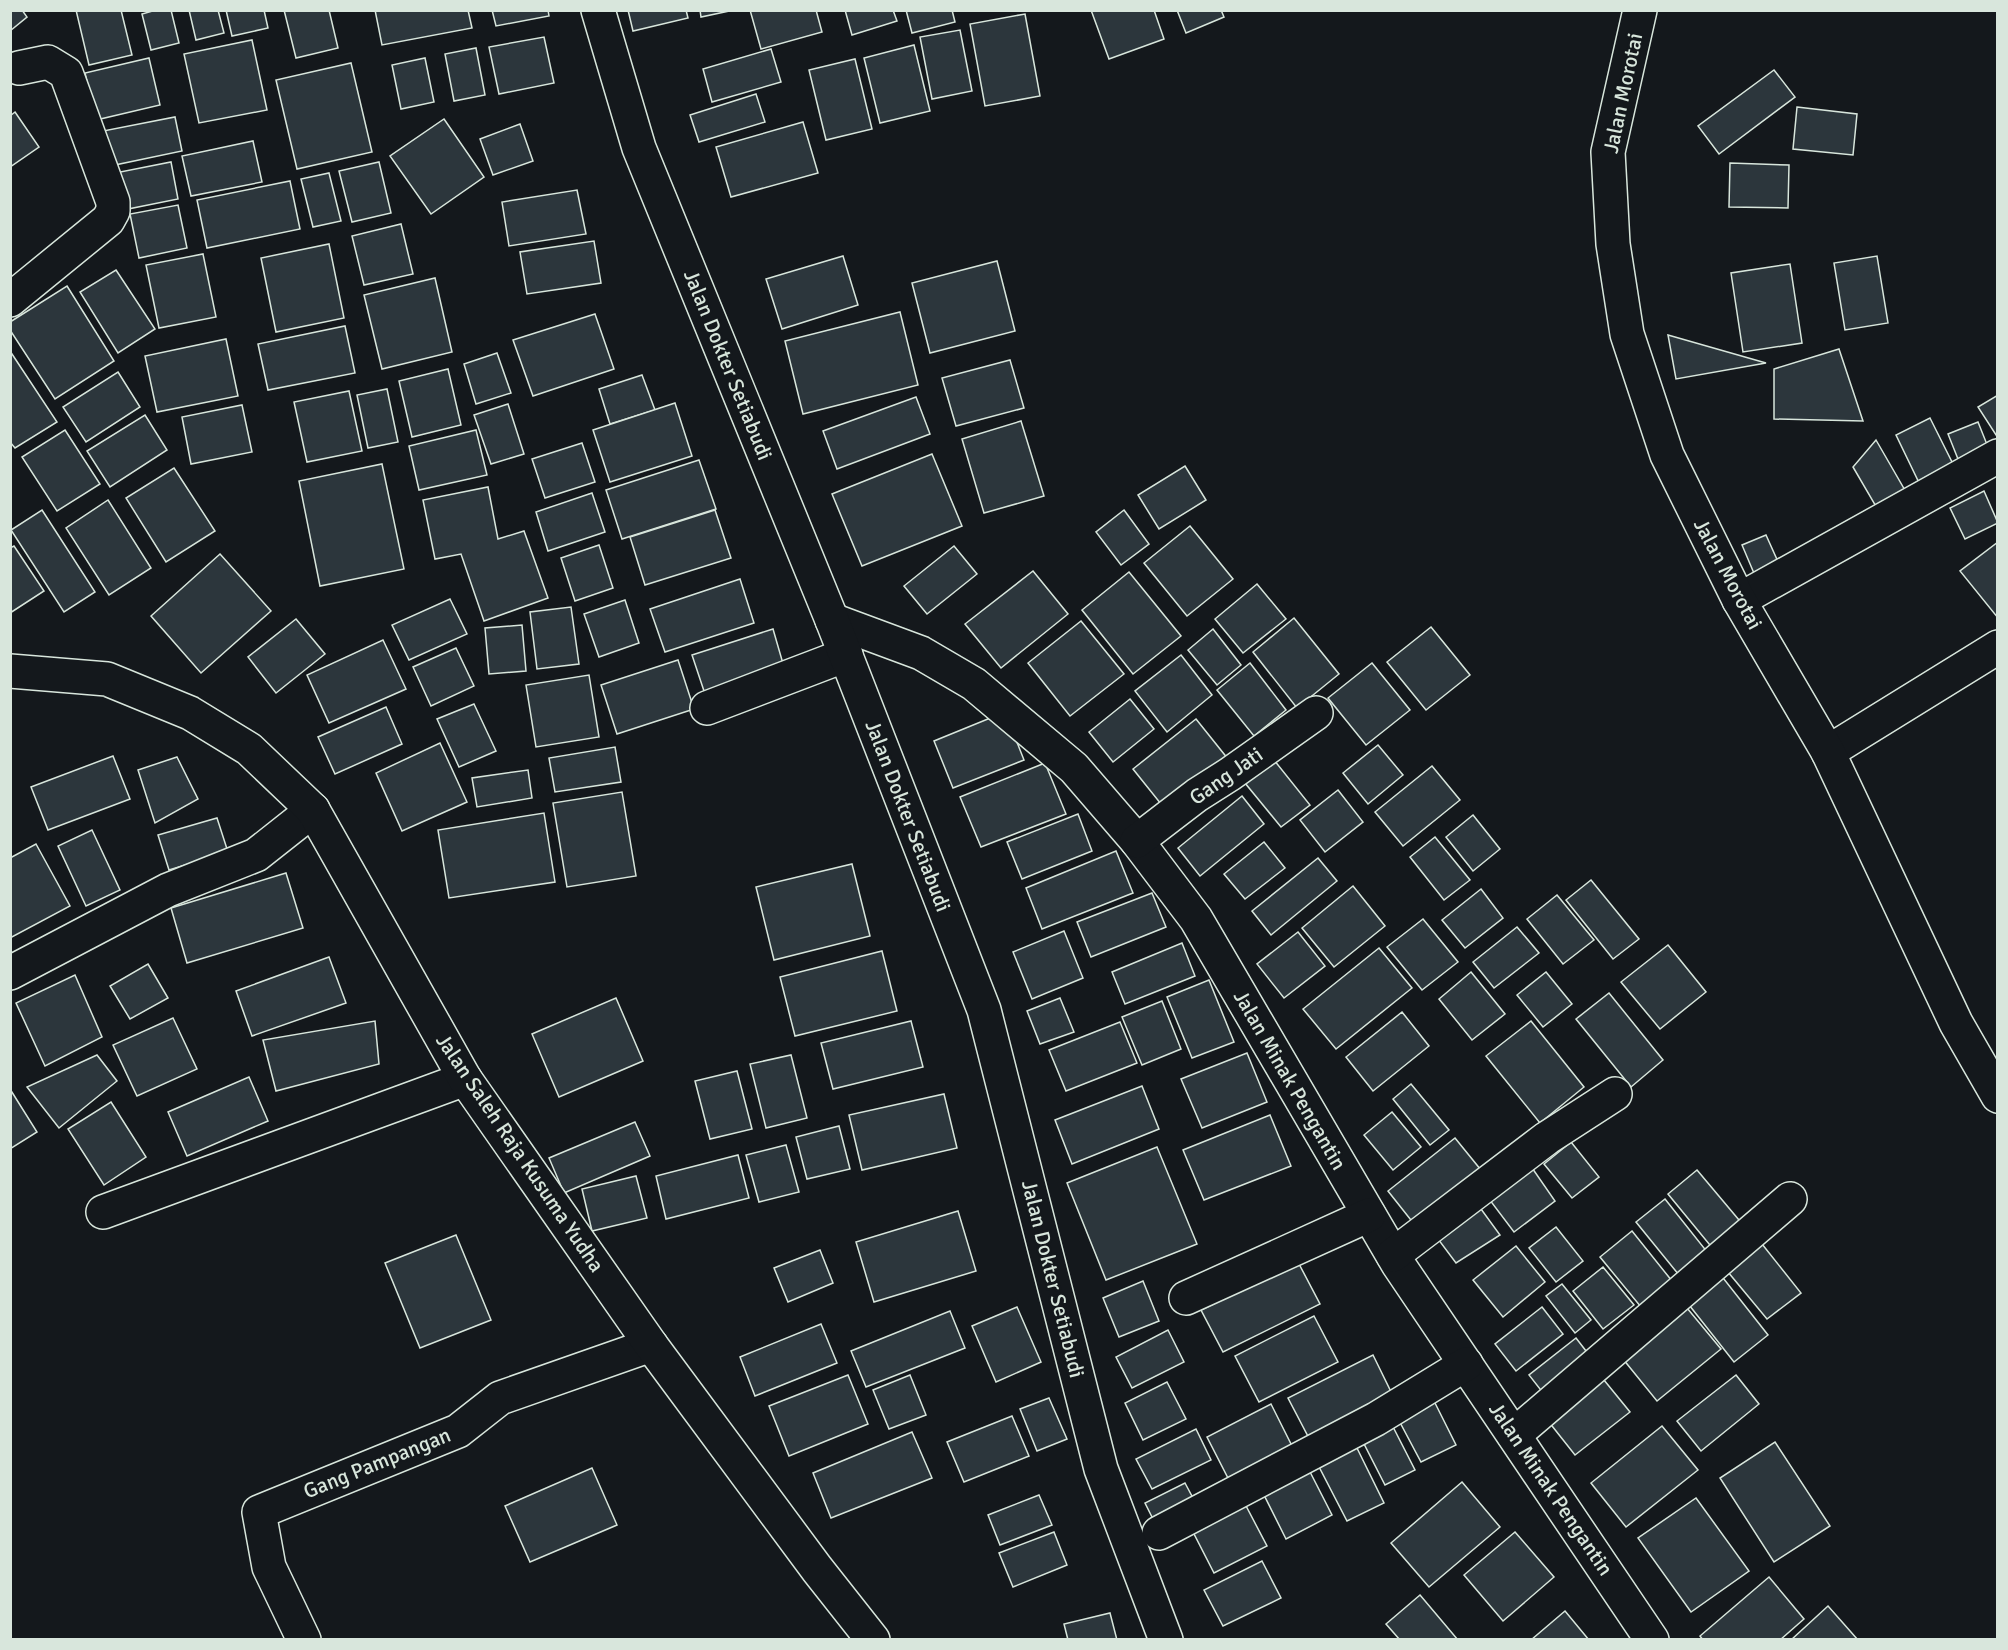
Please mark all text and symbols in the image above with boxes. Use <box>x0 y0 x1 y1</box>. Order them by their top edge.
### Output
street label: Jalan Morotai <box>1598 31 1648 155</box>
street label: Jalan Dokter Setiabudi <box>678 266 778 464</box>
street label: Jalan Morotai <box>1688 514 1768 634</box>
street label: Jalan Dokter Setiabudi <box>860 717 956 915</box>
street label: Gang Jati <box>1184 741 1268 811</box>
street label: Jalan Minak Pengantin <box>1228 985 1352 1175</box>
street label: Jalan Saleh Raja Kusuma Yudha <box>430 1029 610 1277</box>
street label: Jalan Dokter Setiabudi <box>1016 1177 1090 1381</box>
street label: Jalan Minak Pengantin <box>1483 1397 1619 1581</box>
street label: Gang Pampangan <box>300 1422 454 1504</box>

